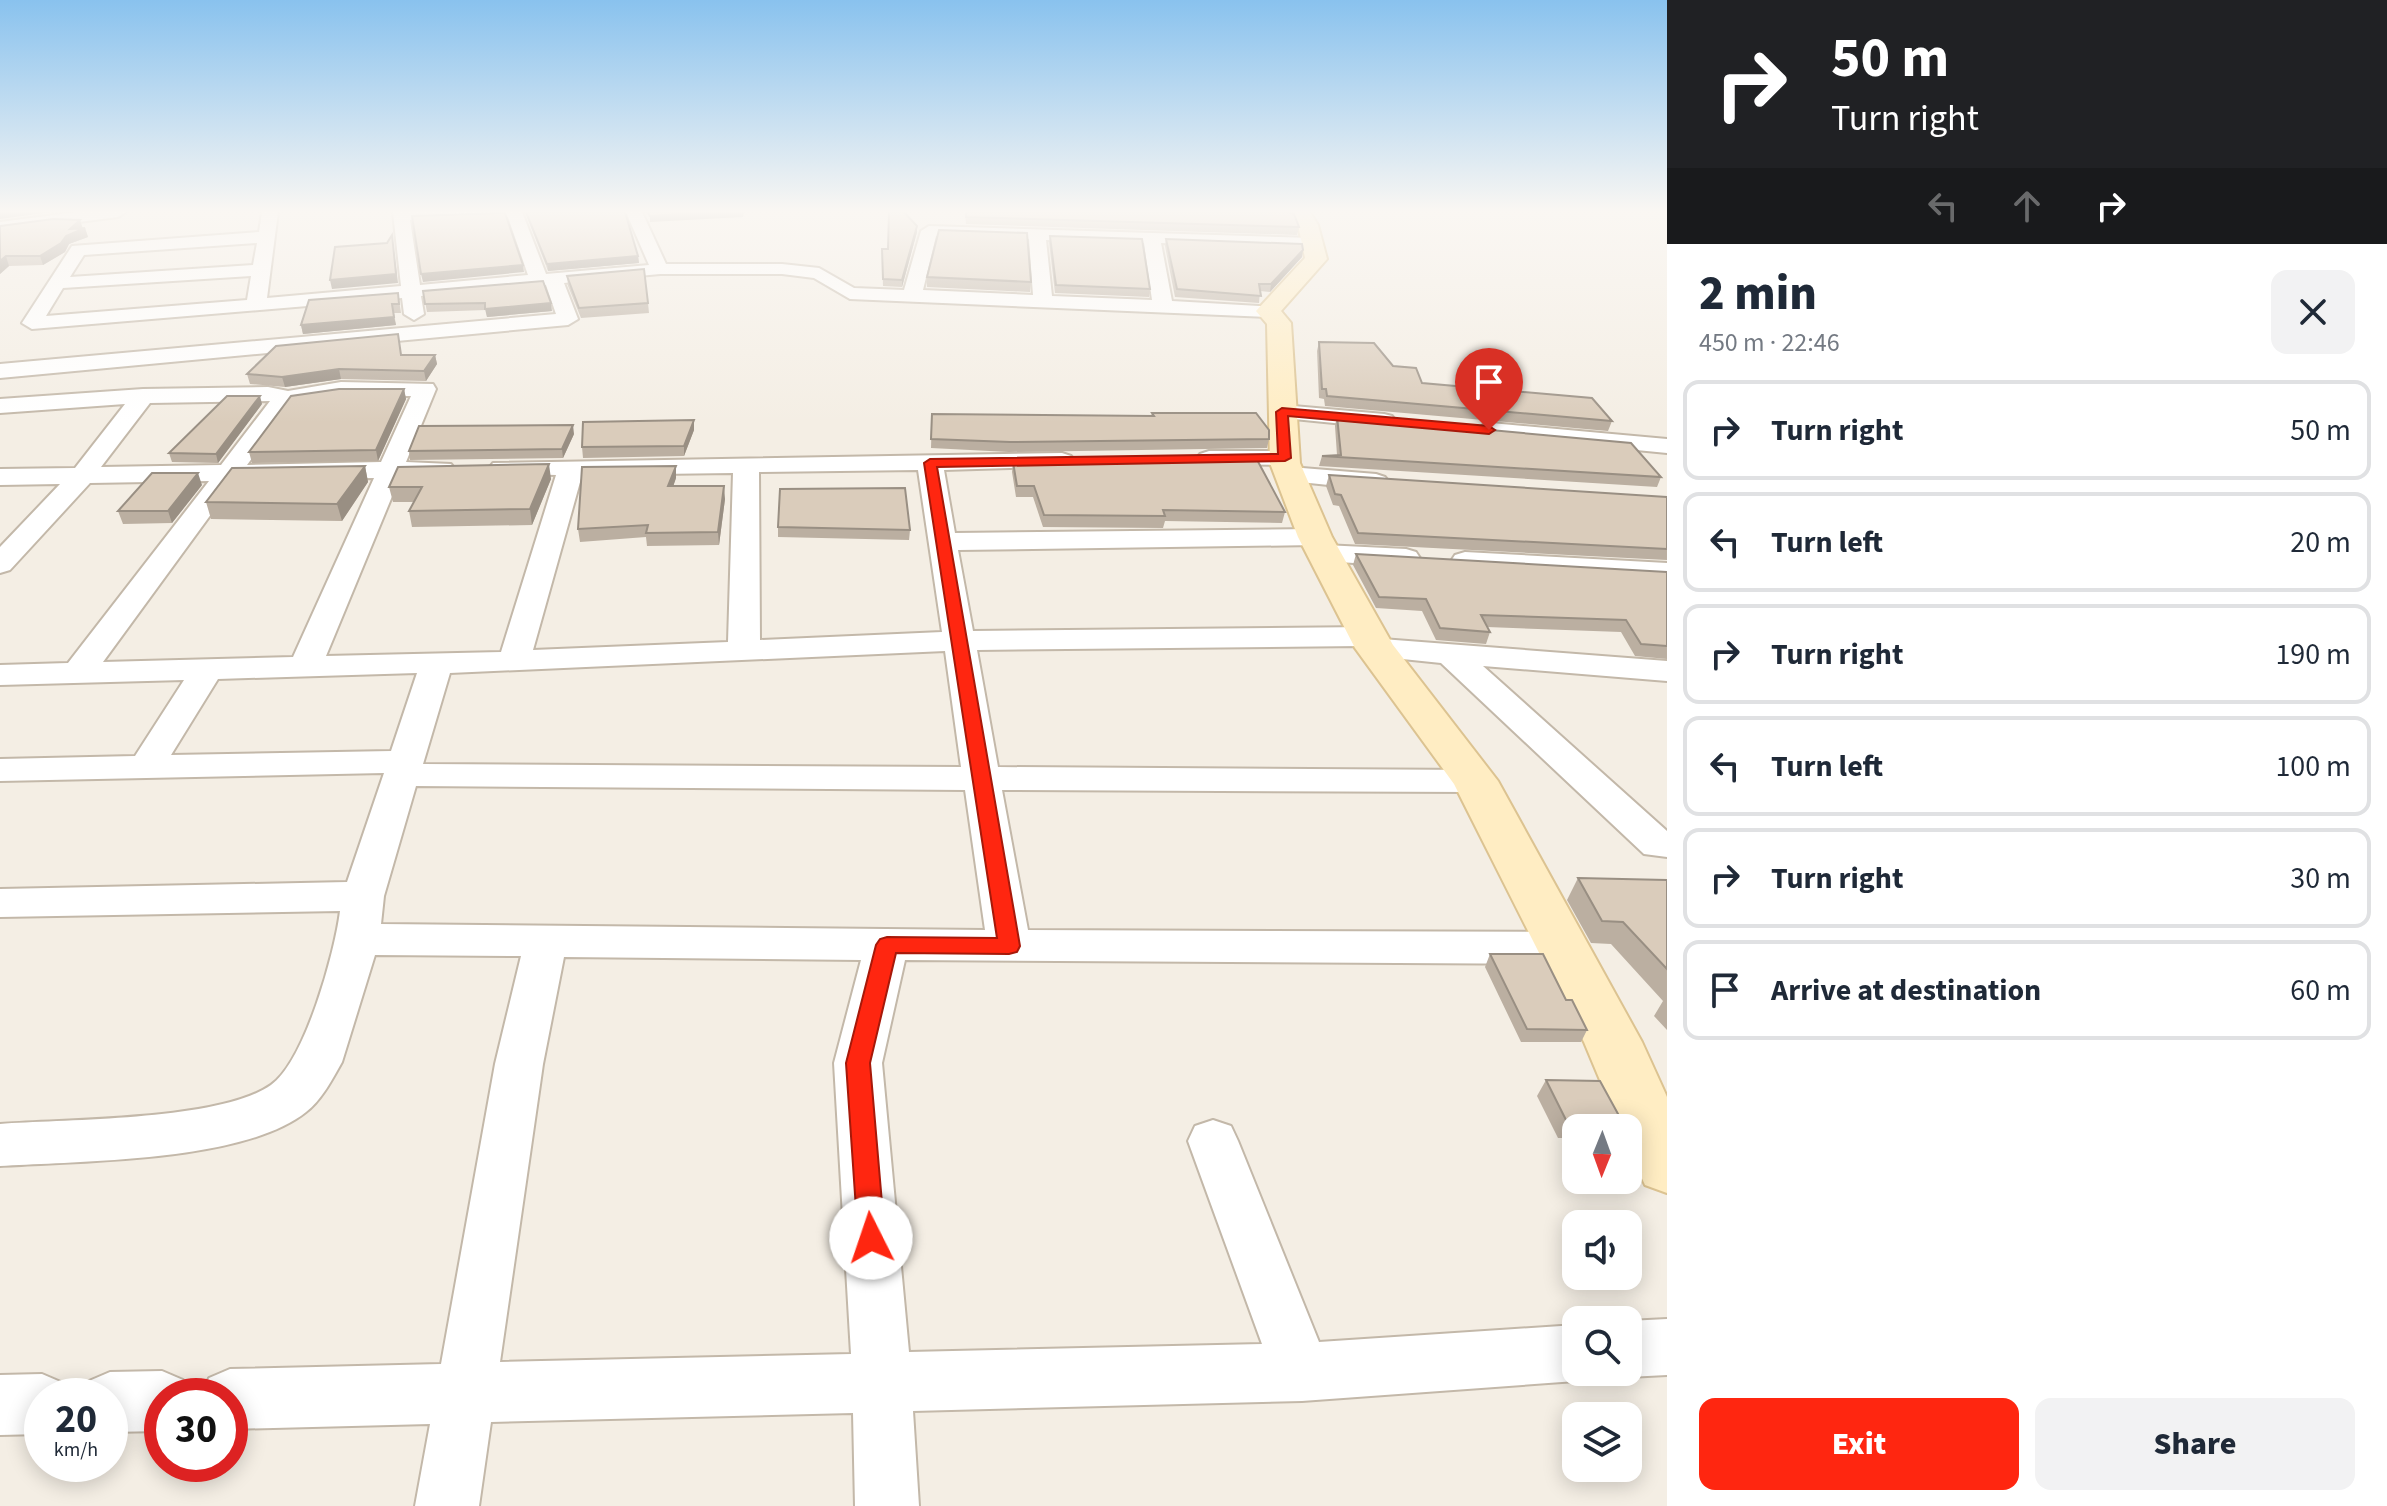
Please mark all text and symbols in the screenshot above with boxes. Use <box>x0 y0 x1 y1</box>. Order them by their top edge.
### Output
text: 50 m <box>1831 19 1949 98</box>
icon: right <box>1699 32 1803 136</box>
text: Turn right <box>1831 93 1979 144</box>
icon: left <box>1921 184 1965 228</box>
icon: ahead <box>2005 184 2049 228</box>
icon: right <box>2089 184 2133 228</box>
text: 2 min <box>1699 260 1817 328</box>
button: close <box>2271 270 2355 354</box>
text: 450 m · 22:46 <box>1699 324 1840 361</box>
pin <box>1455 348 1523 430</box>
icon: arrive <box>1467 360 1511 404</box>
icon: right <box>1703 408 1747 452</box>
text: Turn right <box>1771 409 1903 452</box>
text: 50 m <box>2290 409 2351 452</box>
icon: left <box>1703 520 1747 564</box>
text: Turn left <box>1771 521 1883 564</box>
text: 20 m <box>2290 521 2351 564</box>
icon: right <box>1703 632 1747 676</box>
text: Turn right <box>1771 633 1903 676</box>
text: 190 m <box>2275 633 2351 676</box>
icon: left <box>1703 744 1747 788</box>
text: Turn left <box>1771 745 1883 788</box>
text: 100 m <box>2275 745 2351 788</box>
icon: right <box>1703 856 1747 900</box>
text: Turn right <box>1771 857 1903 900</box>
text: 30 m <box>2290 857 2351 900</box>
icon: arrive <box>1703 968 1747 1012</box>
text: Arrive at destination <box>1771 969 2041 1012</box>
text: 60 m <box>2290 969 2351 1012</box>
north arrow <box>1562 1114 1642 1194</box>
map controls <box>1562 1114 1642 1482</box>
position arrow <box>829 1196 913 1280</box>
button: sound <box>1562 1210 1642 1290</box>
button: search <box>1562 1306 1642 1386</box>
speed limit sign: 30 <box>144 1378 248 1482</box>
text: 20 <box>55 1391 97 1448</box>
button: Exit <box>1699 1398 2019 1490</box>
button: Share <box>2035 1398 2355 1490</box>
button: layers <box>1562 1402 1642 1482</box>
text: km/h <box>54 1436 98 1464</box>

